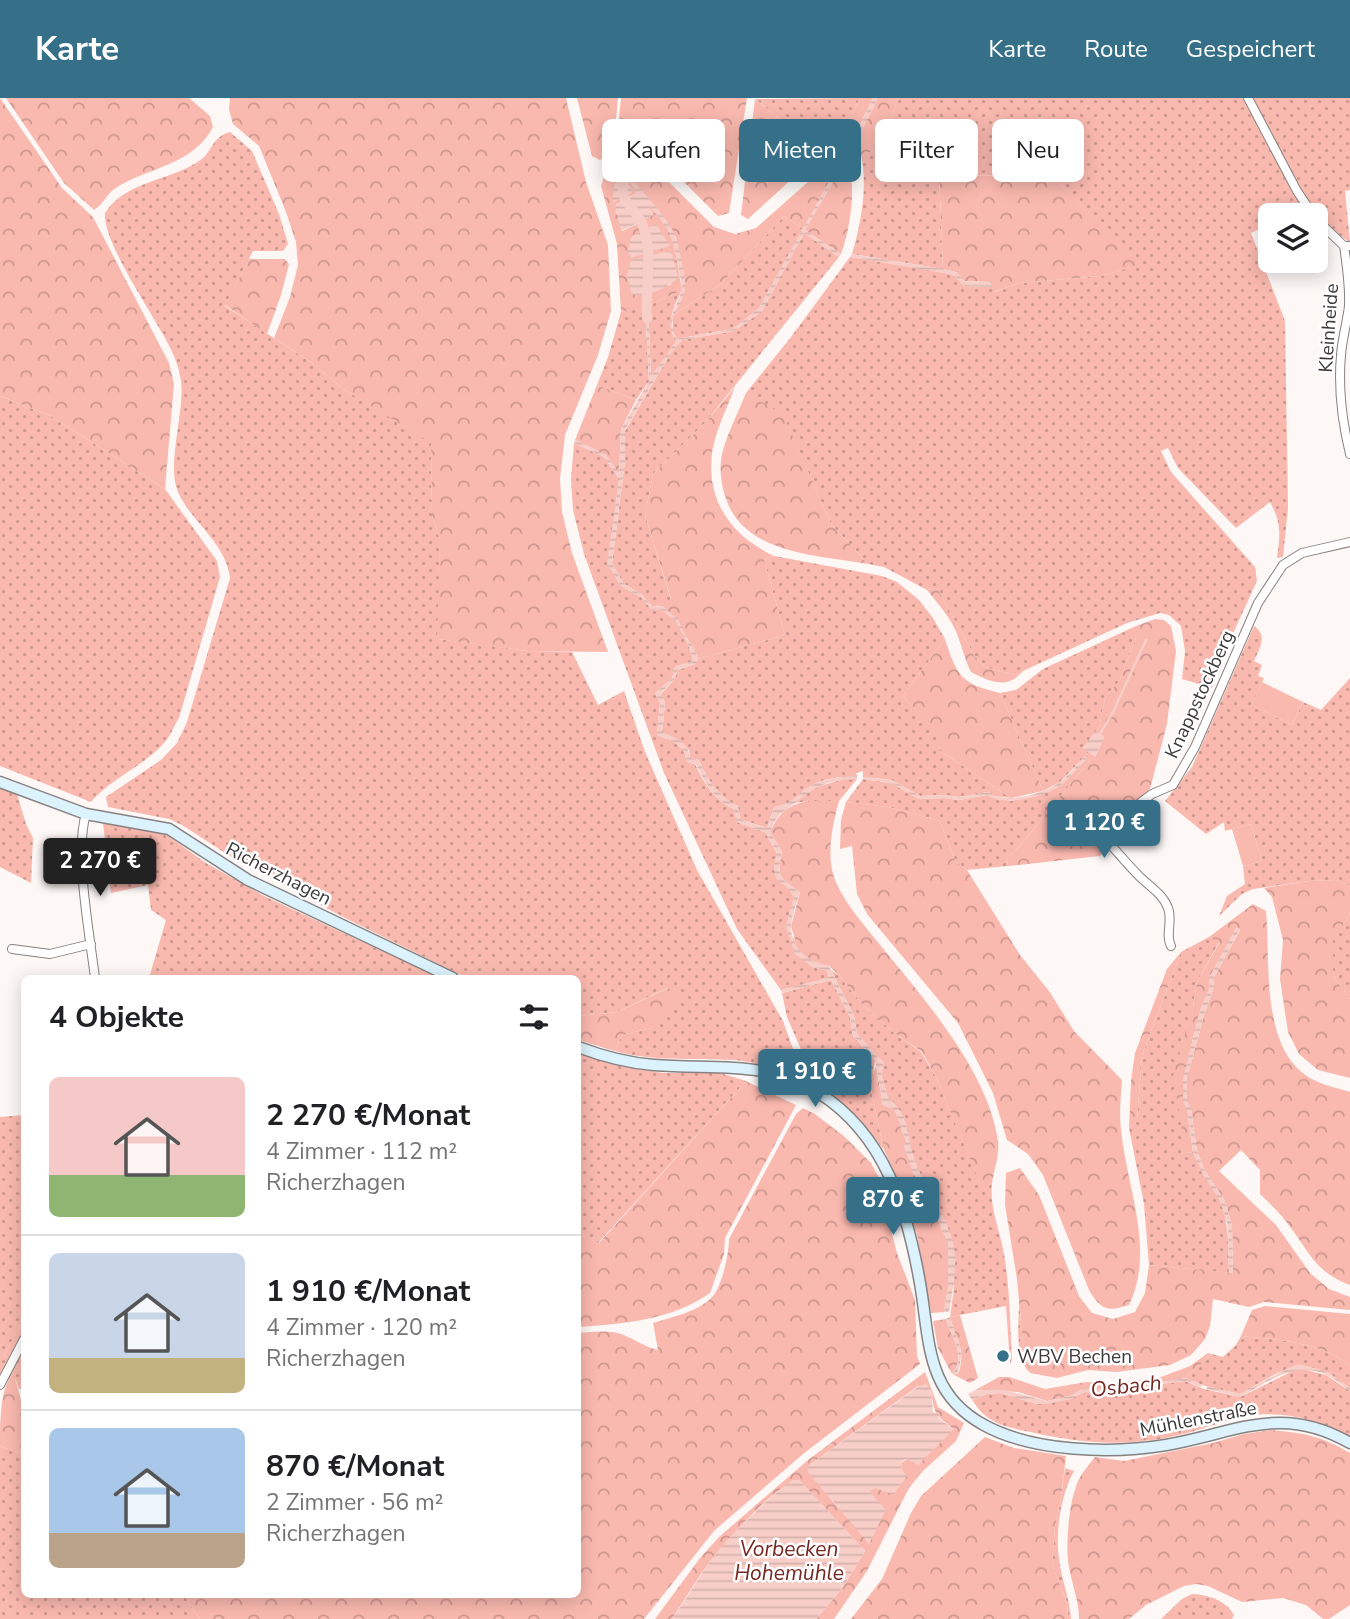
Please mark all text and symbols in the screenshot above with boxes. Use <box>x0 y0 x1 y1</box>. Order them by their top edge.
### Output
text: Karte <box>35 27 119 72</box>
text: Karte <box>988 33 1046 65</box>
text: Route <box>1084 33 1148 65</box>
text: Gespeichert <box>1186 33 1315 65</box>
chip: Kaufen <box>602 119 725 182</box>
chip: Mieten <box>739 119 861 182</box>
chip: Filter <box>875 119 978 182</box>
chip: Neu <box>992 119 1084 182</box>
map controls <box>1258 203 1328 273</box>
button: layers <box>1258 203 1328 273</box>
street label: Kleinheide <box>1313 283 1345 373</box>
street label: Knappstockberg <box>1159 626 1241 763</box>
pin: 1 120 € <box>1039 800 1169 860</box>
text: 1 120 € <box>1063 807 1145 838</box>
street label: Richerzhagen <box>221 836 336 912</box>
pin: 2 270 € <box>35 838 165 898</box>
text: 2 270 € <box>59 845 141 876</box>
text: 4 Objekte <box>49 997 184 1038</box>
icon: filters <box>515 998 553 1036</box>
pin: 1 910 € <box>750 1049 880 1109</box>
text: 1 910 € <box>774 1056 856 1087</box>
text: 2 270 €/Monat <box>266 1095 470 1136</box>
icon: home <box>105 1105 189 1189</box>
text: 4 Zimmer · 112 m² <box>266 1136 457 1167</box>
text: Richerzhagen <box>266 1167 406 1198</box>
pin: 870 € <box>844 1178 942 1237</box>
text: 870 € <box>862 1184 924 1215</box>
text: 1 910 €/Monat <box>266 1271 470 1312</box>
icon: home <box>105 1281 189 1365</box>
text: 4 Zimmer · 120 m² <box>266 1312 457 1343</box>
text: Richerzhagen <box>266 1343 406 1374</box>
place label: WBV Bechen <box>1017 1344 1132 1370</box>
marker: WBV Bechen <box>995 1348 1011 1364</box>
water label: Osbach <box>1089 1368 1163 1404</box>
street label: Mühlenstraße <box>1138 1395 1259 1443</box>
text: 870 €/Monat <box>266 1446 444 1487</box>
icon: home <box>105 1456 189 1540</box>
text: 2 Zimmer · 56 m² <box>266 1487 443 1518</box>
text: Richerzhagen <box>266 1518 406 1549</box>
water label: Vorbecken Hohemühle <box>734 1535 844 1587</box>

